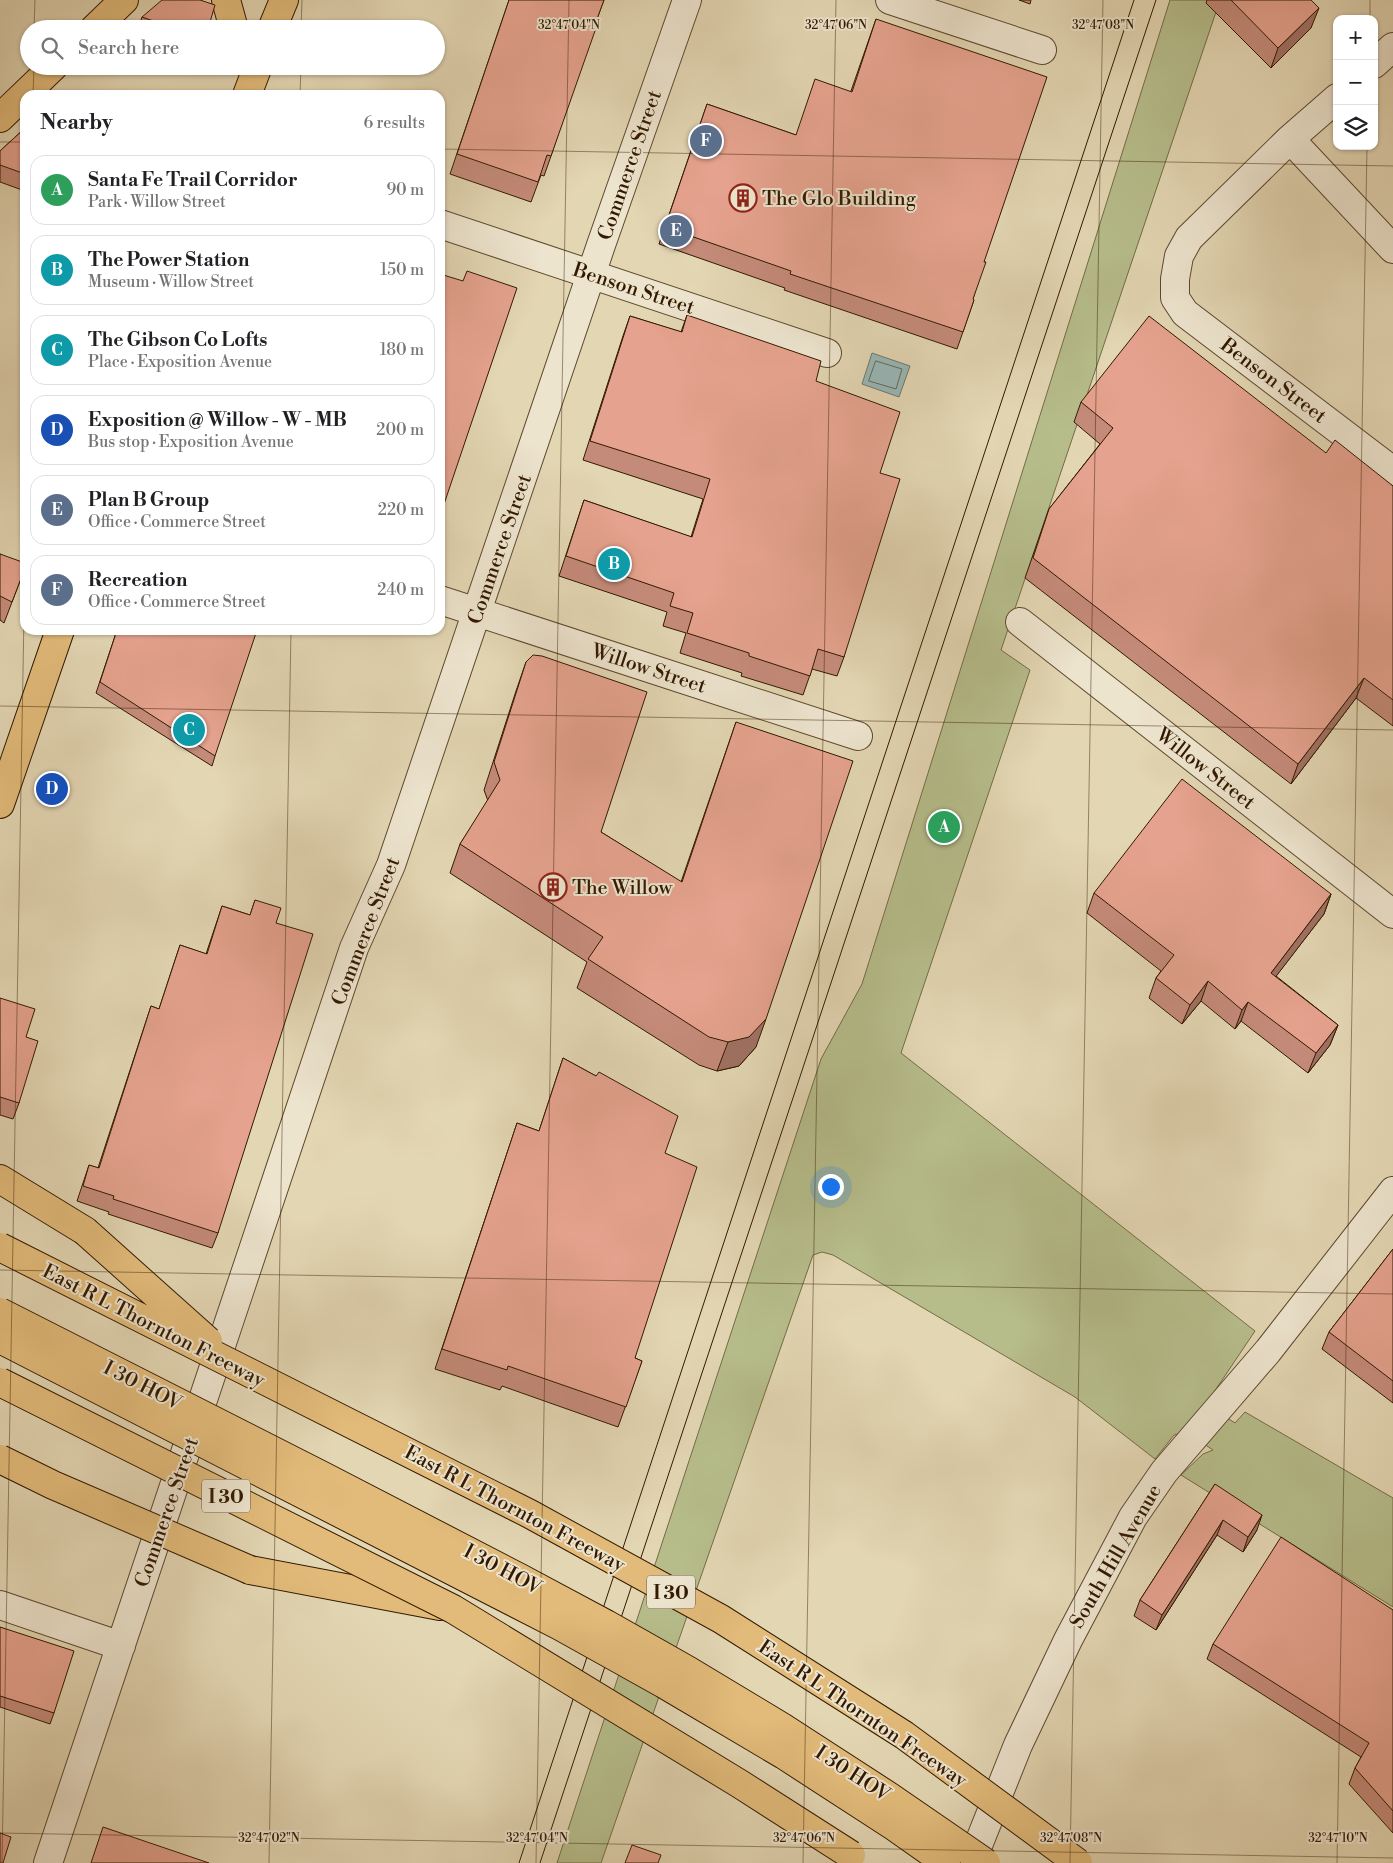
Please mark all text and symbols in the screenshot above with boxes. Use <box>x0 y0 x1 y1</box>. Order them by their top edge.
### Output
map controls <box>1333 15 1378 150</box>
button: + <box>1333 15 1378 60</box>
text: 32°47'04"N <box>538 18 600 33</box>
text: 32°47'06"N <box>805 18 867 33</box>
text: 32°47'08"N <box>1072 18 1134 33</box>
search box <box>20 20 445 75</box>
icon: search <box>38 34 66 62</box>
text: Search here <box>78 36 179 60</box>
button: − <box>1333 60 1378 105</box>
street label: Commerce Street <box>593 87 668 244</box>
button: layers <box>1333 105 1378 150</box>
text: Nearby <box>40 110 113 136</box>
text: 6 results <box>364 113 425 133</box>
pin: F <box>690 122 722 160</box>
text: Santa Fe Trail Corridor <box>88 168 298 192</box>
text: A <box>51 180 63 200</box>
text: 90 m <box>386 180 424 200</box>
building icon: The Glo Building <box>728 183 758 213</box>
place label: The Glo Building <box>762 187 917 212</box>
text: Park · Willow Street <box>88 192 226 212</box>
pin: E <box>660 212 692 250</box>
text: The Power Station <box>88 248 249 272</box>
street label: Benson Street <box>569 258 698 321</box>
text: B <box>51 260 63 280</box>
text: 150 m <box>380 260 424 280</box>
text: Museum · Willow Street <box>88 272 254 292</box>
text: The Gibson Co Lofts <box>88 328 267 352</box>
street label: Benson Street <box>1214 333 1331 429</box>
text: C <box>51 340 63 360</box>
text: 180 m <box>380 340 424 360</box>
text: Place · Exposition Avenue <box>88 352 272 372</box>
text: Exposition @ Willow - W - MB <box>88 408 347 432</box>
text: D <box>51 420 63 440</box>
text: 200 m <box>376 420 424 440</box>
text: Bus stop · Exposition Avenue <box>88 432 294 452</box>
street label: Commerce Street <box>463 471 538 628</box>
text: Plan B Group <box>88 488 209 512</box>
text: E <box>51 500 63 520</box>
text: 220 m <box>378 500 424 520</box>
text: Office · Commerce Street <box>88 512 266 532</box>
pin: B <box>598 545 630 583</box>
text: Recreation <box>88 568 187 592</box>
text: F <box>51 580 63 600</box>
text: 240 m <box>377 580 424 600</box>
text: Office · Commerce Street <box>88 592 266 612</box>
street label: Willow Street <box>587 639 709 700</box>
pin: C <box>173 711 205 749</box>
street label: Willow Street <box>1150 722 1260 816</box>
pin: D <box>36 770 68 808</box>
pin: A <box>928 808 960 846</box>
street label: Commerce Street <box>327 854 406 1009</box>
building icon: The Willow <box>538 872 568 902</box>
place label: The Willow <box>572 876 674 901</box>
your location <box>818 1174 844 1200</box>
street label: East R L Thornton Freeway <box>38 1259 269 1394</box>
street label: I 30 HOV <box>99 1356 186 1417</box>
street label: Commerce Street <box>130 1434 205 1591</box>
street label: East R L Thornton Freeway <box>400 1440 629 1578</box>
road number: I 30 <box>202 1480 250 1512</box>
street label: South Hill Avenue <box>1065 1480 1168 1633</box>
street label: I 30 HOV <box>459 1539 546 1602</box>
road number: I 30 <box>647 1575 695 1608</box>
street label: East R L Thornton Freeway <box>753 1635 972 1794</box>
street label: I 30 HOV <box>810 1741 895 1808</box>
text: 32°47'02"N <box>238 1831 300 1846</box>
text: 32°47'04"N <box>506 1831 568 1846</box>
text: 32°47'06"N <box>773 1831 835 1846</box>
text: 32°47'08"N <box>1040 1831 1102 1846</box>
text: 32°47'10"N <box>1308 1831 1368 1846</box>

